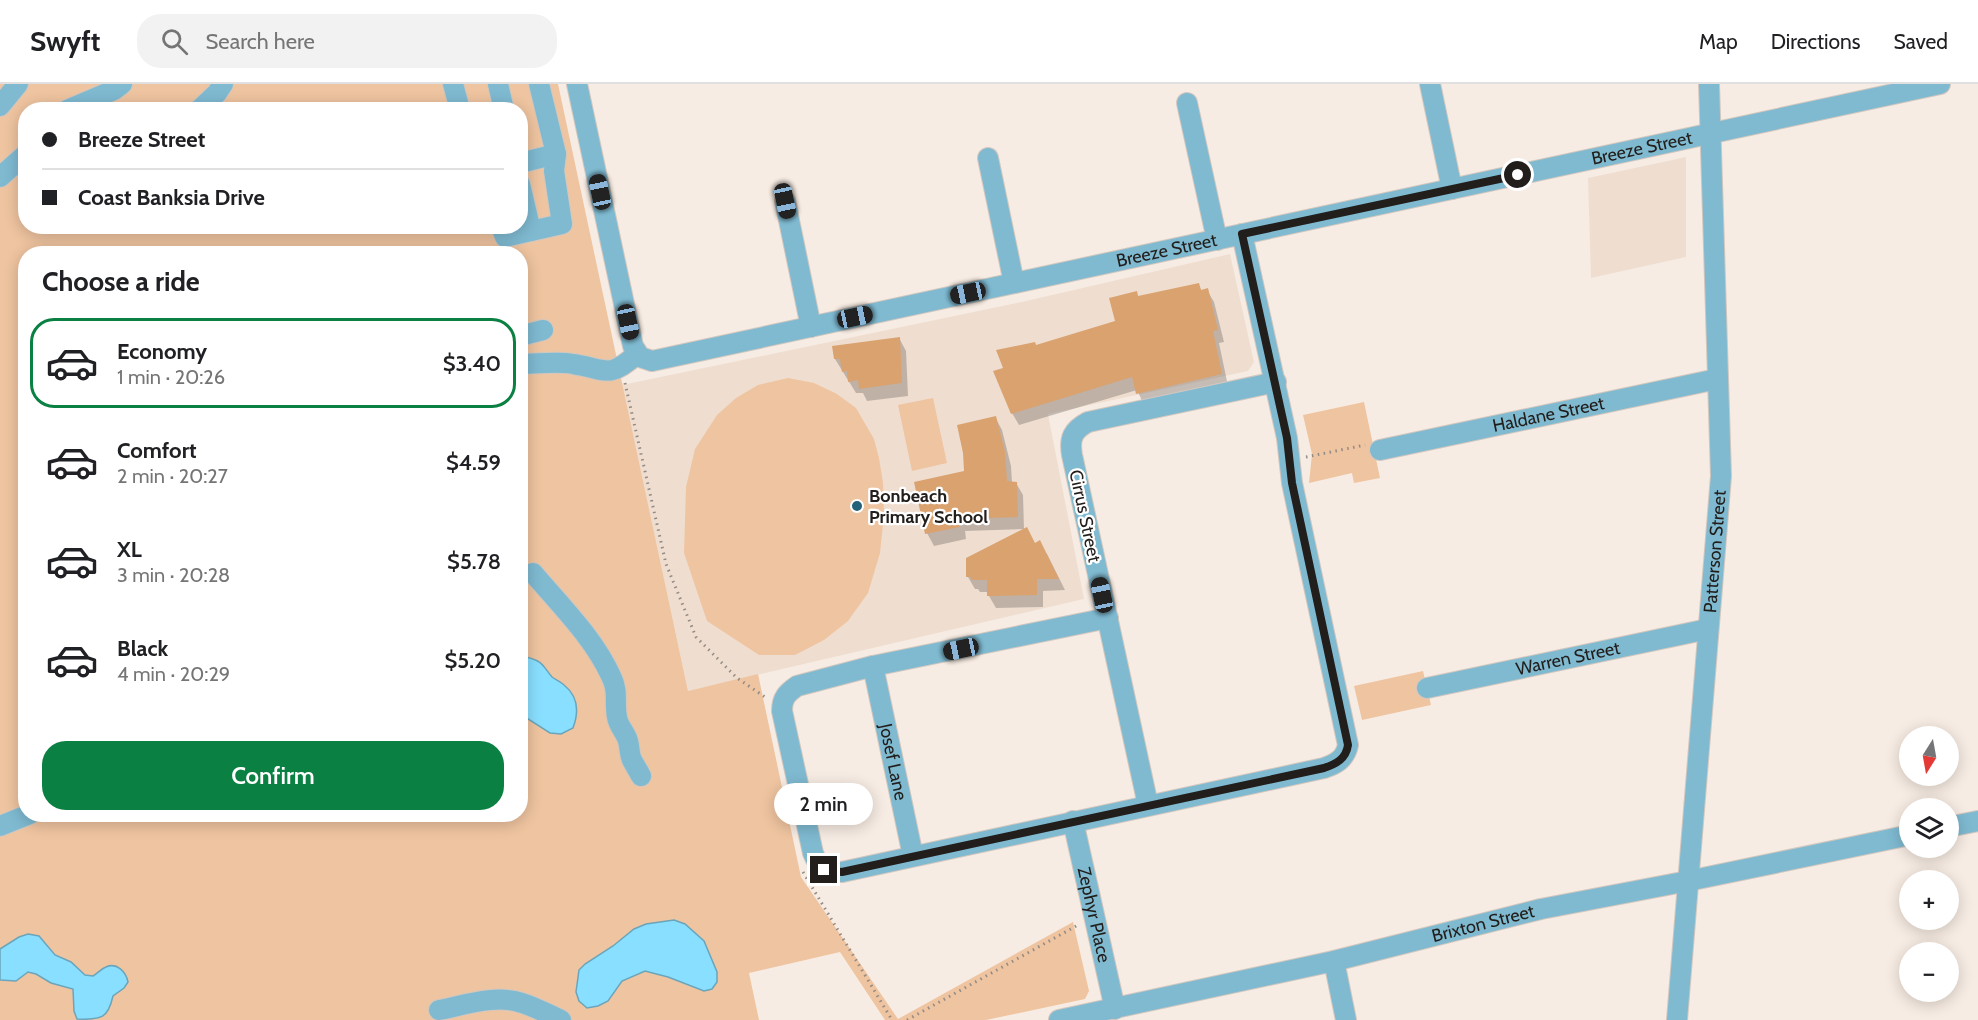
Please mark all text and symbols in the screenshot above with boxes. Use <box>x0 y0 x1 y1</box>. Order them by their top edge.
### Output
search box <box>137 14 557 68</box>
text: Swyft <box>30 24 101 58</box>
icon: search <box>158 25 191 58</box>
text: Search here <box>206 28 315 55</box>
text: Map <box>1699 29 1738 54</box>
text: Directions <box>1771 29 1860 54</box>
text: Saved <box>1893 29 1948 54</box>
text: Breeze Street <box>78 126 205 153</box>
street label: Breeze Street <box>1589 127 1694 170</box>
route start <box>1504 161 1531 188</box>
car <box>587 173 613 211</box>
car <box>772 182 798 220</box>
text: Coast Banksia Drive <box>78 184 265 211</box>
street label: Breeze Street <box>1114 229 1219 272</box>
text: Choose a ride <box>42 265 200 298</box>
car <box>949 280 987 306</box>
car <box>615 303 641 341</box>
car <box>836 304 874 330</box>
icon: car <box>45 336 99 390</box>
text: Economy <box>117 338 207 365</box>
text: $3.40 <box>443 350 501 377</box>
text: 1 min · 20:26 <box>117 365 225 389</box>
street label: Haldane Street <box>1490 392 1606 437</box>
icon: car <box>45 435 99 489</box>
text: Comfort <box>117 437 196 464</box>
text: $4.59 <box>446 449 501 476</box>
text: 2 min · 20:27 <box>117 464 228 488</box>
street label: Cirrus Street <box>1064 468 1106 564</box>
place label: Bonbeach Primary School <box>869 485 988 528</box>
street label: Patterson Street <box>1699 489 1731 614</box>
marker: Bonbeach Primary School <box>850 499 864 513</box>
icon: car <box>45 534 99 588</box>
text: XL <box>117 536 142 563</box>
text: $5.78 <box>447 548 501 575</box>
text: 3 min · 20:28 <box>117 563 230 587</box>
car <box>1089 576 1115 614</box>
icon: car <box>45 633 99 687</box>
text: Black <box>117 635 168 662</box>
car <box>942 636 980 662</box>
street label: Warren Street <box>1514 637 1622 680</box>
text: $5.20 <box>445 647 501 674</box>
text: 4 min · 20:29 <box>117 662 230 686</box>
street label: Josef Lane <box>874 721 912 802</box>
north arrow <box>1899 726 1959 786</box>
map controls <box>1899 726 1959 1002</box>
button: Confirm <box>42 741 504 810</box>
callout: 2 min <box>774 783 874 825</box>
text: 2 min <box>799 792 848 816</box>
button: layers <box>1899 798 1959 858</box>
route end <box>810 856 837 883</box>
street label: Zephyr Place <box>1073 865 1115 965</box>
button: + <box>1899 870 1959 930</box>
street label: Brixton Street <box>1429 900 1537 947</box>
button: − <box>1899 942 1959 1002</box>

